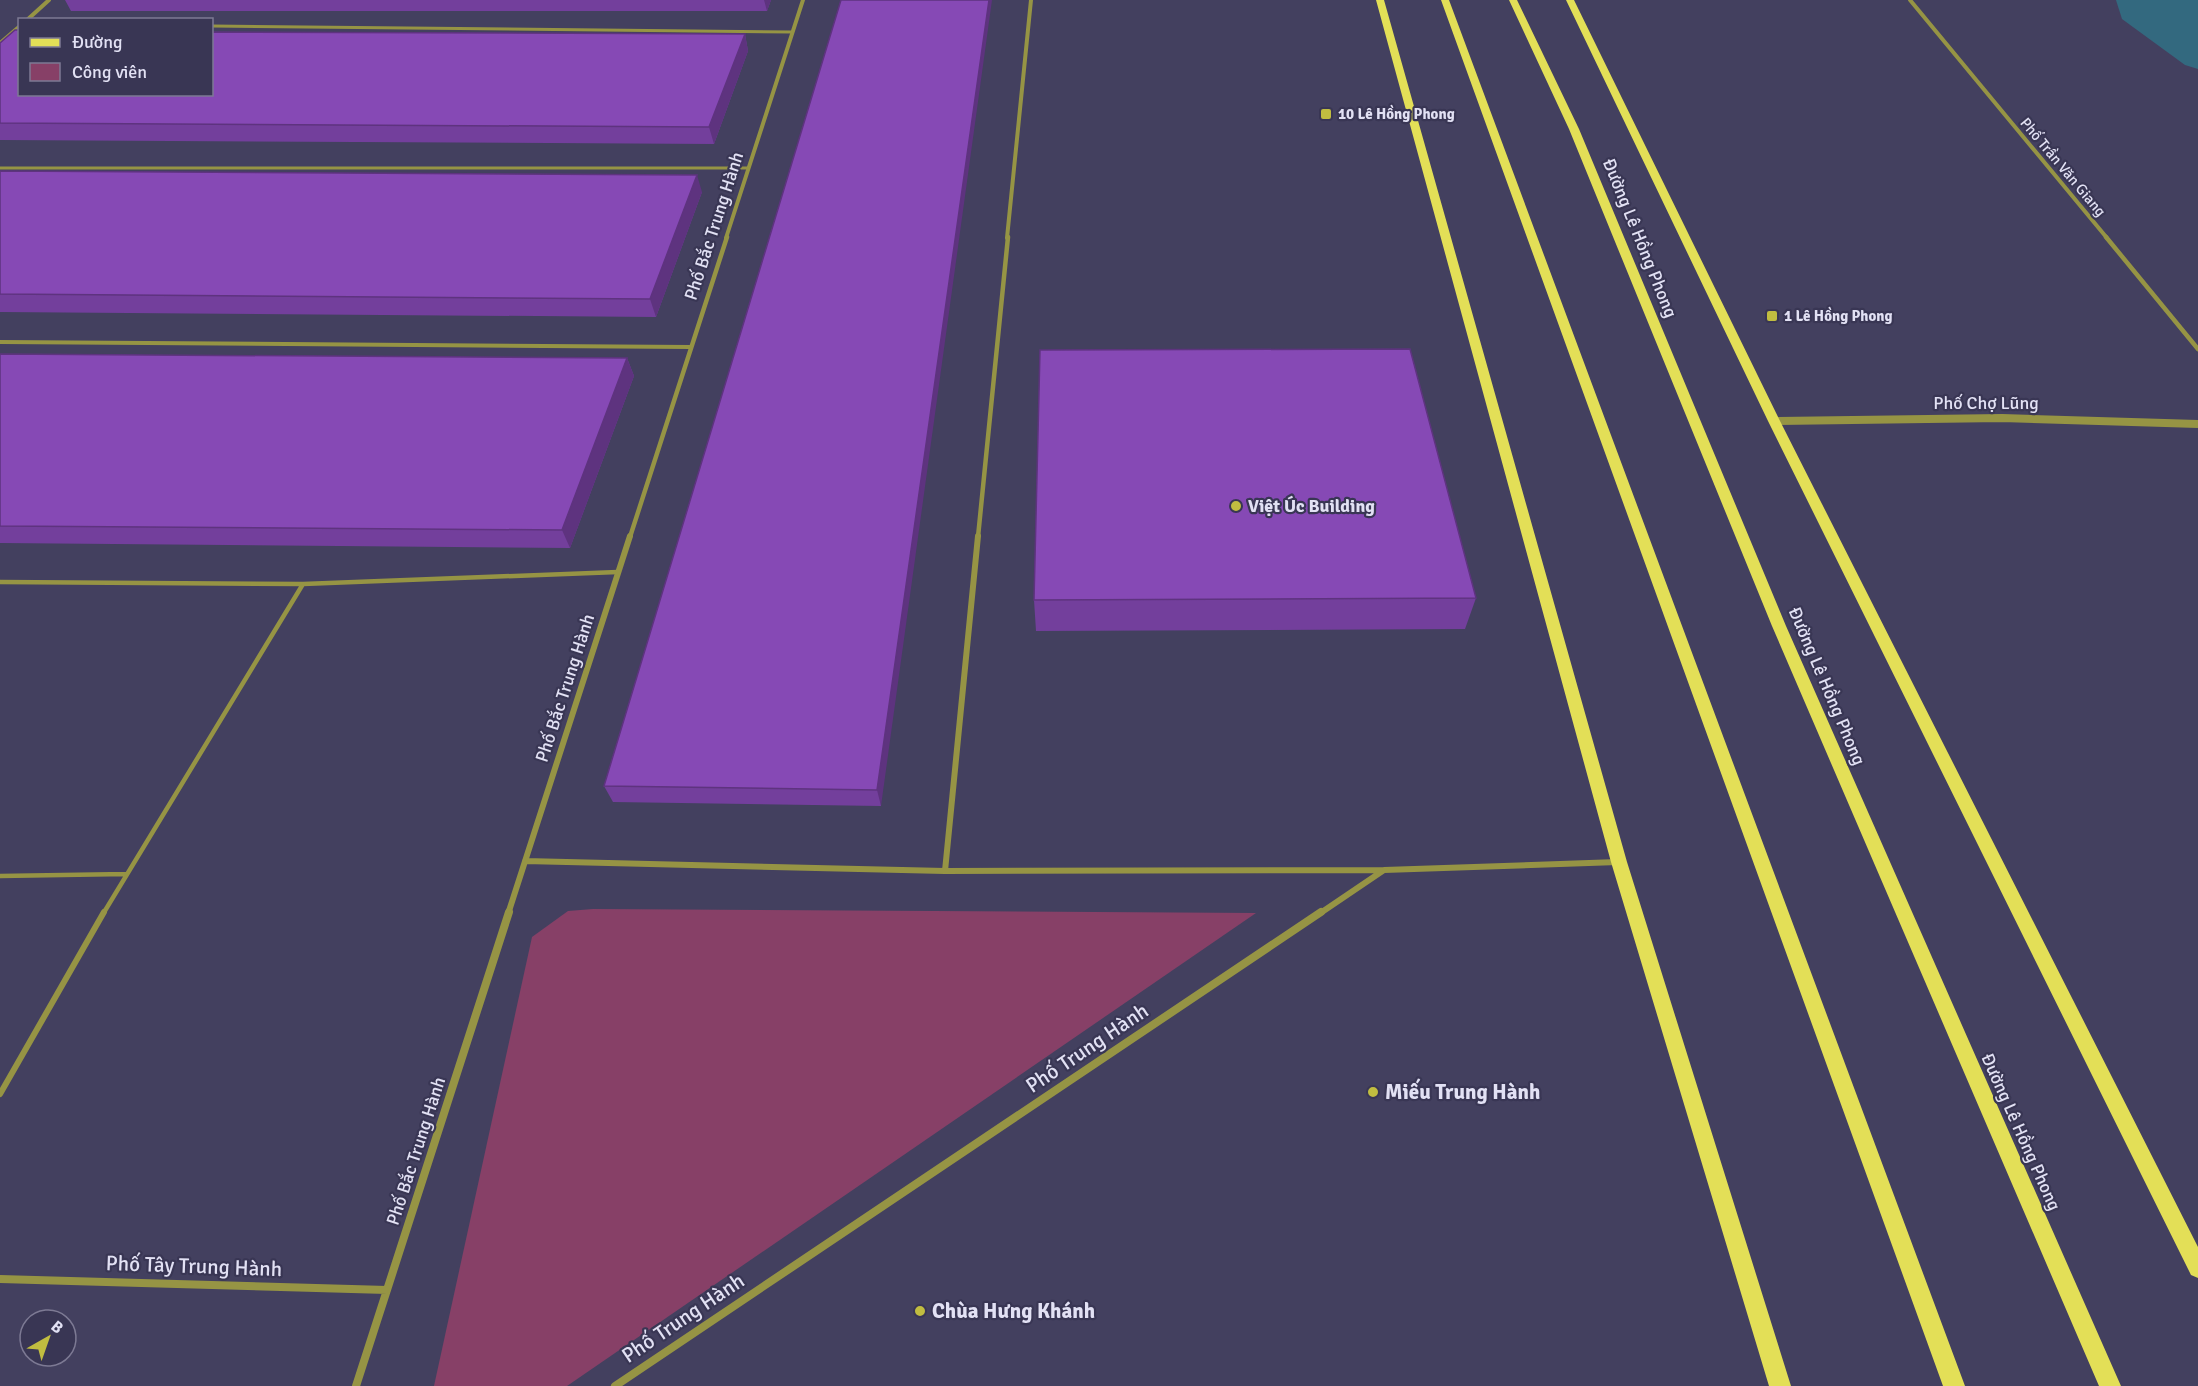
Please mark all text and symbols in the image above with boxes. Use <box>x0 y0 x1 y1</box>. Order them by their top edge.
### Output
legend <box>18 18 213 96</box>
text: Đường <box>72 31 123 53</box>
text: Công viên <box>72 61 147 83</box>
place label: 10 Lê Hồng Phong <box>1338 104 1455 123</box>
marker: 10 Lê Hồng Phong <box>1319 107 1333 121</box>
street label: Phố Trần Văn Giang <box>2016 114 2110 220</box>
street label: Phố Bắc Trung Hành <box>680 149 748 303</box>
street label: Đường Lê Hồng Phong <box>1598 155 1682 321</box>
place label: 1 Lê Hồng Phong <box>1784 306 1893 325</box>
marker: 1 Lê Hồng Phong <box>1765 309 1779 323</box>
street label: Phố Chợ Lũng <box>1933 392 2039 414</box>
place label: Việt Úc Building <box>1248 495 1375 517</box>
marker: Việt Úc Building <box>1229 499 1243 513</box>
street label: Đường Lê Hồng Phong <box>1784 604 1870 768</box>
street label: Phố Bắc Trung Hành <box>531 611 599 765</box>
street label: Phố Trung Hành <box>1021 997 1153 1099</box>
street label: Đường Lê Hồng Phong <box>1976 1050 2066 1214</box>
street label: Phố Bắc Trung Hành <box>382 1074 450 1228</box>
place label: Miếu Trung Hành <box>1385 1078 1540 1105</box>
marker: Miếu Trung Hành <box>1366 1085 1380 1099</box>
street label: Phố Tây Trung Hành <box>105 1250 283 1282</box>
street label: Phố Trung Hành <box>617 1267 749 1369</box>
place label: Chùa Hưng Khánh <box>932 1298 1095 1324</box>
marker: Chùa Hưng Khánh <box>913 1304 927 1318</box>
north arrow <box>18 1308 78 1368</box>
text: B <box>47 1316 67 1338</box>

